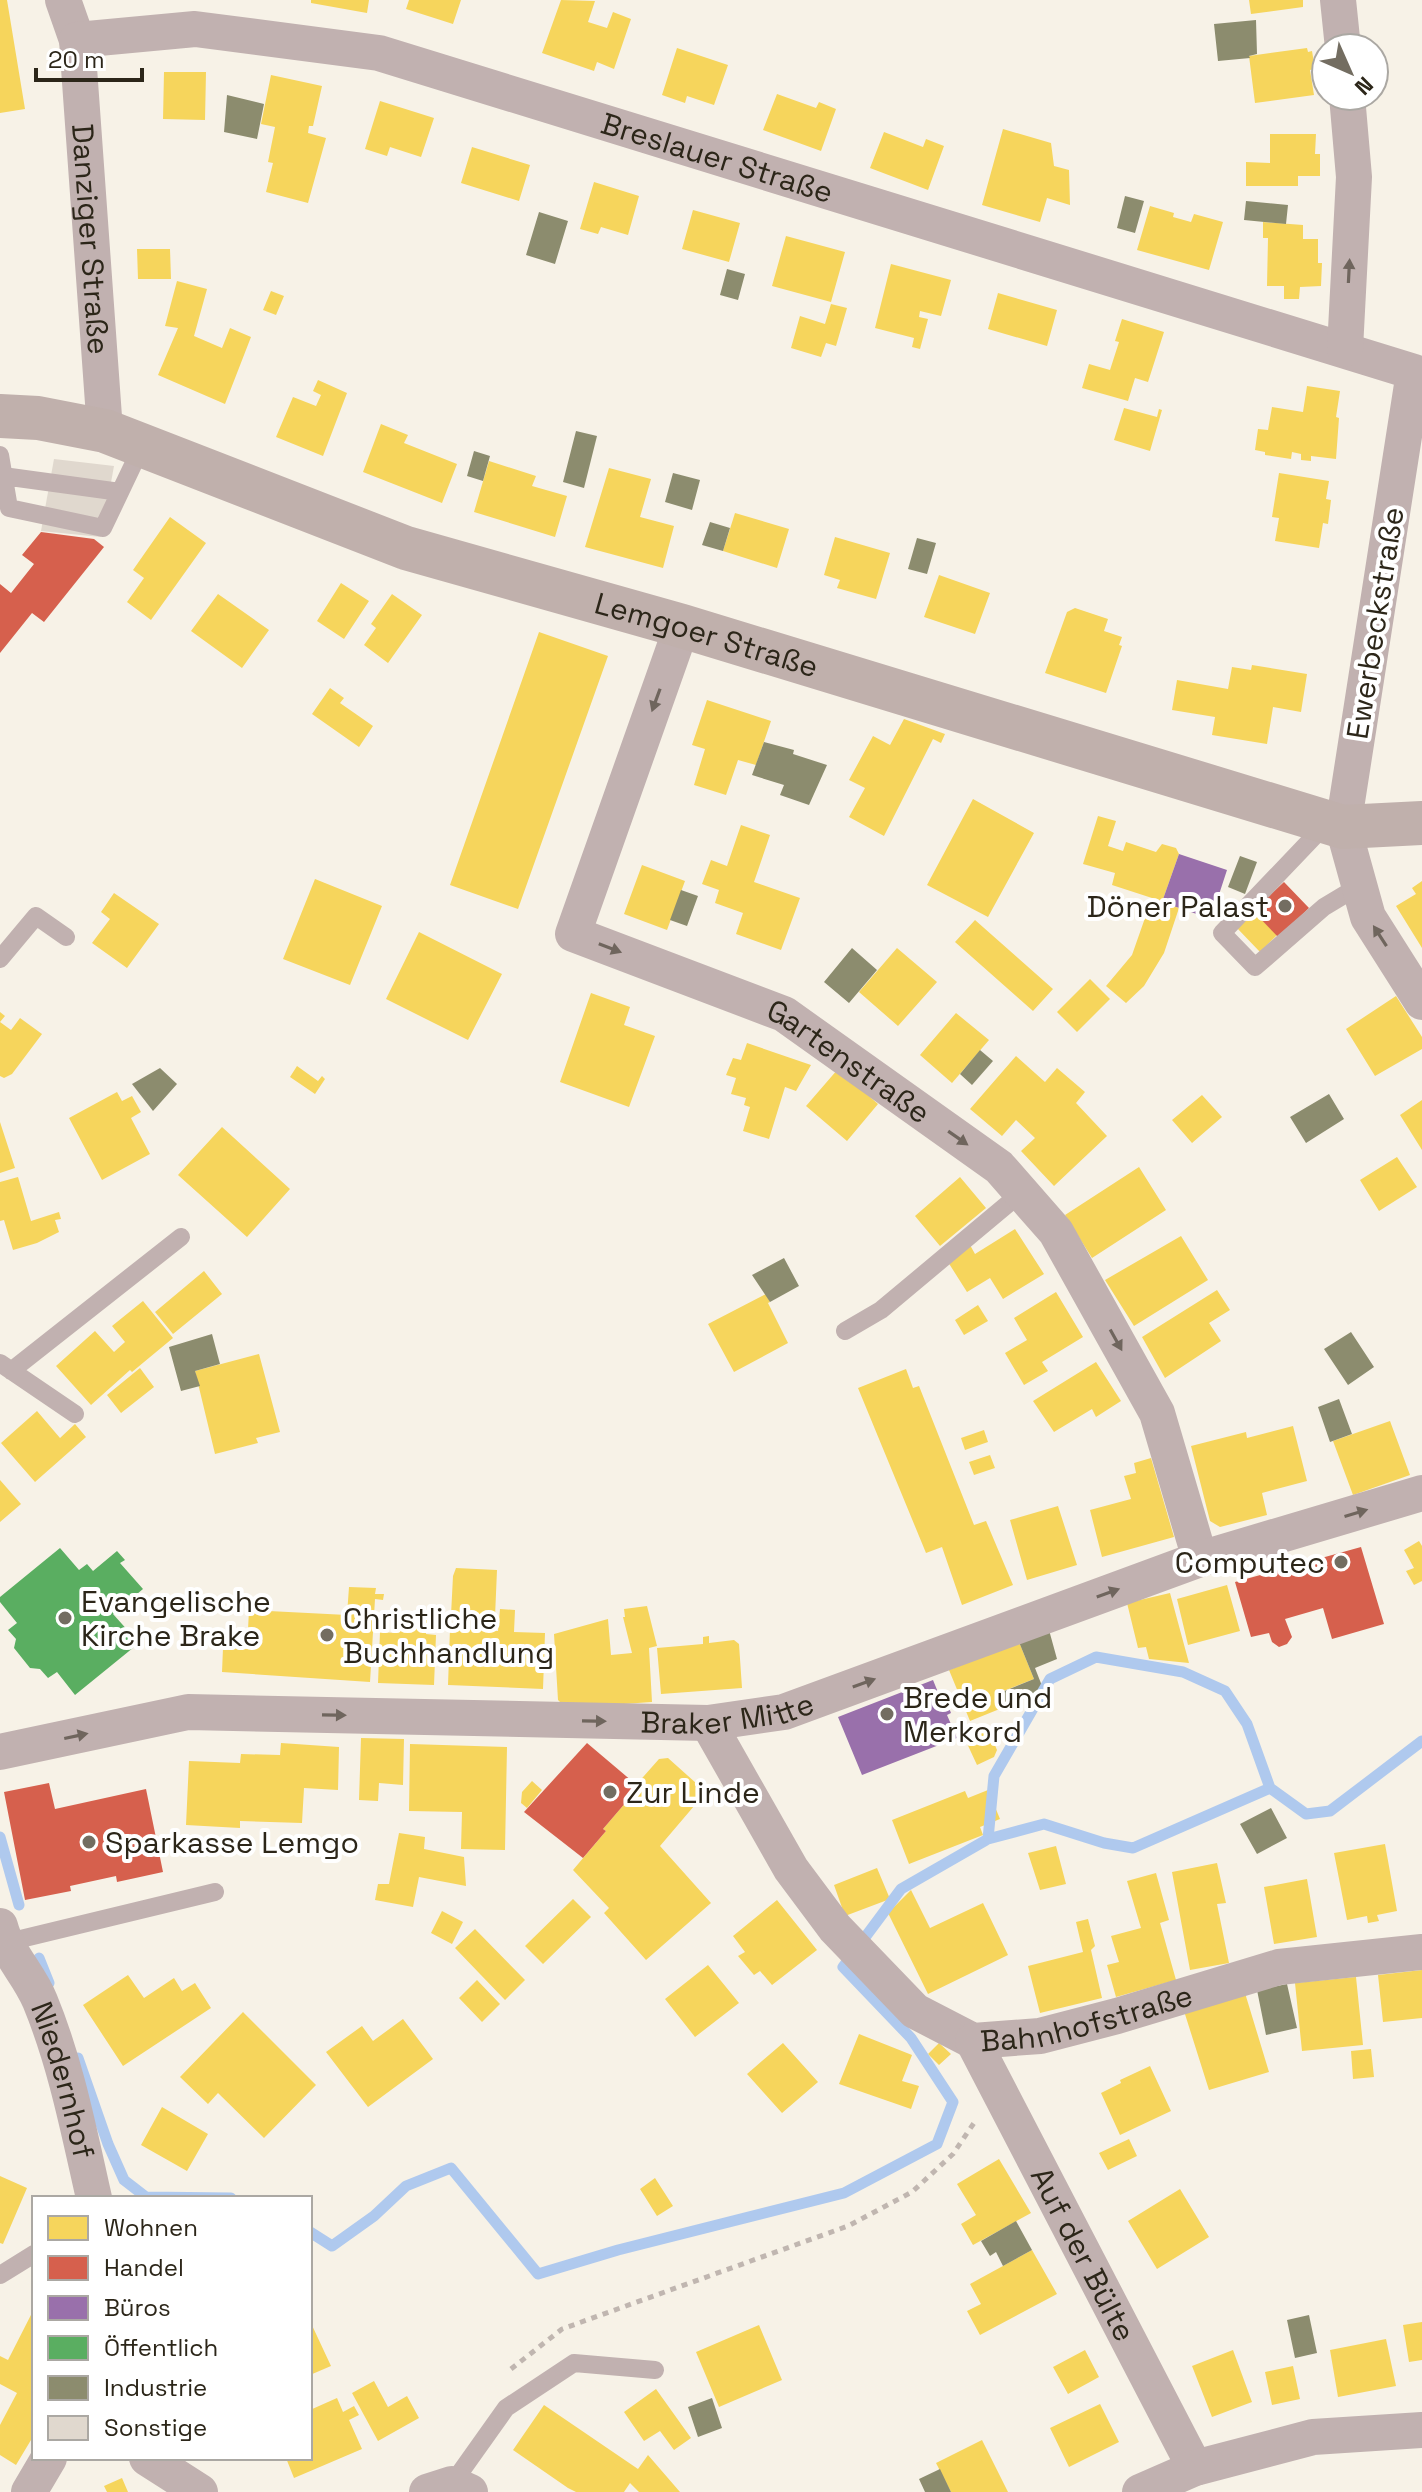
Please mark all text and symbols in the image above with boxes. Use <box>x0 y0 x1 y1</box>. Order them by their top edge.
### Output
scale bar <box>36 32 142 82</box>
north arrow <box>1310 32 1390 112</box>
text: 20 m <box>48 44 105 75</box>
text: N <box>1349 71 1379 101</box>
street label: Breslauer Straße <box>597 103 838 211</box>
street label: Danziger Straße <box>64 122 119 356</box>
one-way arrow <box>1343 258 1356 283</box>
street label: Ewerbeckstraße <box>1337 504 1413 742</box>
street label: Lemgoer Straße <box>590 583 823 686</box>
one-way arrow <box>650 688 662 712</box>
place label: Döner Palast <box>1087 887 1269 926</box>
marker: Döner Palast <box>1276 897 1294 915</box>
one-way arrow <box>1373 926 1388 947</box>
one-way arrow <box>598 942 622 955</box>
street label: Gartenstraße <box>762 990 938 1132</box>
one-way arrow <box>948 1130 968 1146</box>
one-way arrow <box>1109 1329 1123 1351</box>
one-way arrow <box>1344 1506 1368 1519</box>
place label: Computec <box>1175 1543 1325 1582</box>
marker: Computec <box>1332 1553 1350 1571</box>
place label: Evangelische Kirche Brake <box>81 1582 271 1655</box>
one-way arrow <box>1096 1586 1120 1599</box>
place label: Christliche Buchhandlung <box>343 1599 554 1672</box>
marker: Evangelische Kirche Brake <box>56 1609 74 1627</box>
marker: Christliche Buchhandlung <box>318 1626 336 1644</box>
one-way arrow <box>852 1676 876 1689</box>
place label: Brede und Merkord <box>903 1678 1052 1751</box>
street label: Braker Mitte <box>640 1683 819 1743</box>
marker: Brede und Merkord <box>878 1705 896 1723</box>
one-way arrow <box>322 1709 347 1721</box>
one-way arrow <box>582 1715 607 1727</box>
one-way arrow <box>64 1729 89 1742</box>
place label: Zur Linde <box>626 1773 760 1812</box>
marker: Zur Linde <box>601 1783 619 1801</box>
place label: Sparkasse Lemgo <box>105 1823 359 1862</box>
marker: Sparkasse Lemgo <box>80 1833 98 1851</box>
street label: Bahnhofstraße <box>979 1975 1197 2060</box>
street label: Niedernhof <box>23 1996 104 2162</box>
street label: Auf der Bülte <box>1022 2160 1145 2348</box>
legend <box>32 2196 312 2460</box>
text: Wohnen <box>104 2212 198 2243</box>
text: Handel <box>104 2252 184 2283</box>
text: Büros <box>104 2292 171 2323</box>
text: Öffentlich <box>104 2332 218 2363</box>
text: Industrie <box>104 2372 207 2403</box>
text: Sonstige <box>104 2412 207 2443</box>

